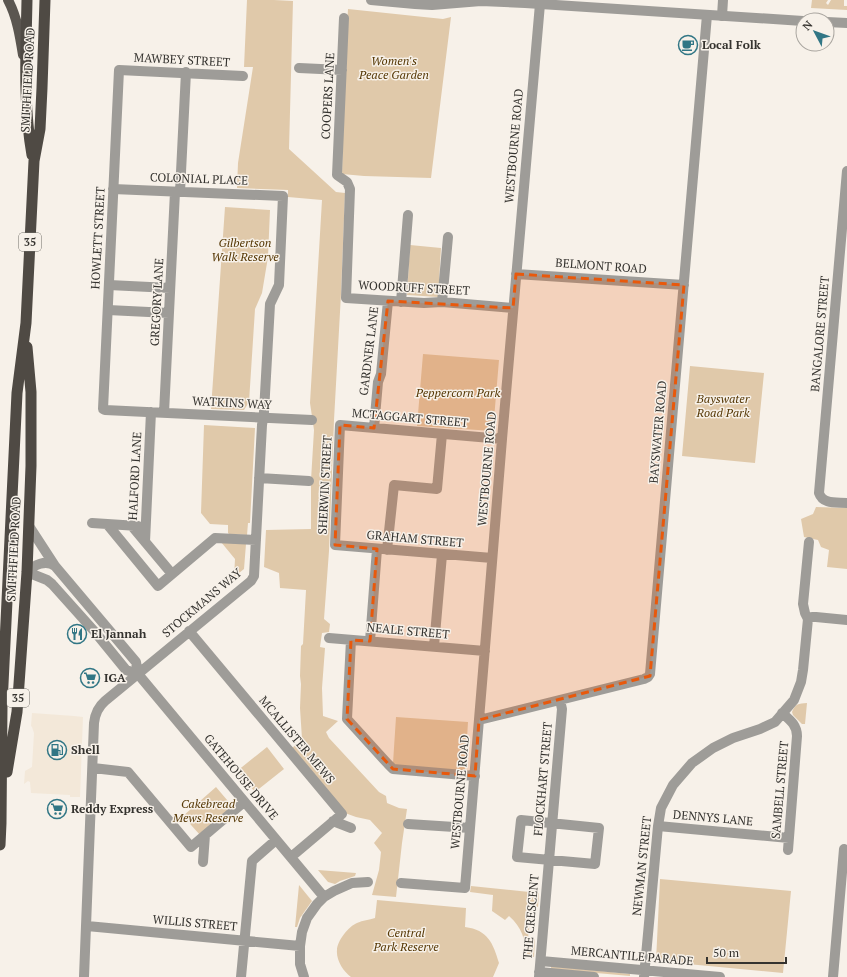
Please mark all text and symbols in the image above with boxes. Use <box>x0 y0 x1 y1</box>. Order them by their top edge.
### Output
north arrow <box>795 12 835 52</box>
text: N <box>799 17 816 33</box>
street label: SMITHFIELD ROAD <box>17 27 38 133</box>
cafe icon: Local Folk <box>677 34 699 56</box>
place label: Local Folk <box>702 37 761 52</box>
street label: MAWBEY STREET <box>133 49 231 70</box>
street label: COOPERS LANE <box>318 52 337 140</box>
park label: Women's Peace Garden <box>358 53 429 82</box>
street label: WESTBOURNE ROAD <box>501 88 526 204</box>
street label: COLONIAL PLACE <box>150 169 248 188</box>
street label: HOWLETT STREET <box>87 186 108 290</box>
road number: 35 <box>19 233 41 251</box>
park label: Gilbertson Walk Reserve <box>211 235 279 264</box>
street label: BELMONT ROAD <box>555 255 647 276</box>
street label: GREGORY LANE <box>147 258 166 346</box>
street label: BANGALORE STREET <box>807 275 832 393</box>
street label: WOODRUFF STREET <box>358 277 471 298</box>
street label: GARDNER LANE <box>356 306 381 396</box>
street label: BAYSWATER ROAD <box>646 380 669 484</box>
park label: Peppercorn Park <box>415 385 500 400</box>
park label: Bayswater Road Park <box>696 391 751 420</box>
street label: WATKINS WAY <box>192 393 273 412</box>
street label: MCTAGGART STREET <box>351 405 469 430</box>
street label: WESTBOURNE ROAD <box>474 411 499 527</box>
street label: HALFORD LANE <box>125 431 144 521</box>
street label: SHERWIN STREET <box>314 435 335 535</box>
street label: SMITHFIELD ROAD <box>3 496 24 602</box>
street label: GRAHAM STREET <box>366 527 465 550</box>
street label: STOCKMANS WAY <box>159 565 245 640</box>
street label: NEALE STREET <box>366 619 451 642</box>
restaurant icon: El Jannah <box>66 623 88 645</box>
place label: El Jannah <box>91 626 147 641</box>
supermarket icon: IGA <box>79 667 101 689</box>
place label: IGA <box>104 670 126 685</box>
road number: 35 <box>7 689 29 707</box>
street label: MCALLISTER MEWS <box>256 693 338 787</box>
street label: FLOCKHART STREET <box>530 721 555 837</box>
street label: GATEHOUSE DRIVE <box>201 731 282 823</box>
street label: WESTBOURNE ROAD <box>447 734 472 850</box>
fuel station icon: Shell <box>46 739 68 761</box>
street label: SAMBELL STREET <box>768 740 791 840</box>
place label: Shell <box>71 742 100 757</box>
park label: Cakebread Mews Reserve <box>172 796 244 825</box>
supermarket icon: Reddy Express <box>46 798 68 820</box>
place label: Reddy Express <box>71 801 154 816</box>
street label: DENNYS LANE <box>672 807 754 828</box>
street label: NEWMAN STREET <box>629 815 654 917</box>
street label: THE CRESCENT <box>519 873 542 960</box>
street label: WILLIS STREET <box>152 911 239 934</box>
park label: Central Park Reserve <box>372 925 439 954</box>
scale bar <box>707 939 786 965</box>
street label: MERCANTILE PARADE <box>570 943 694 968</box>
text: 50 m <box>713 945 740 960</box>

